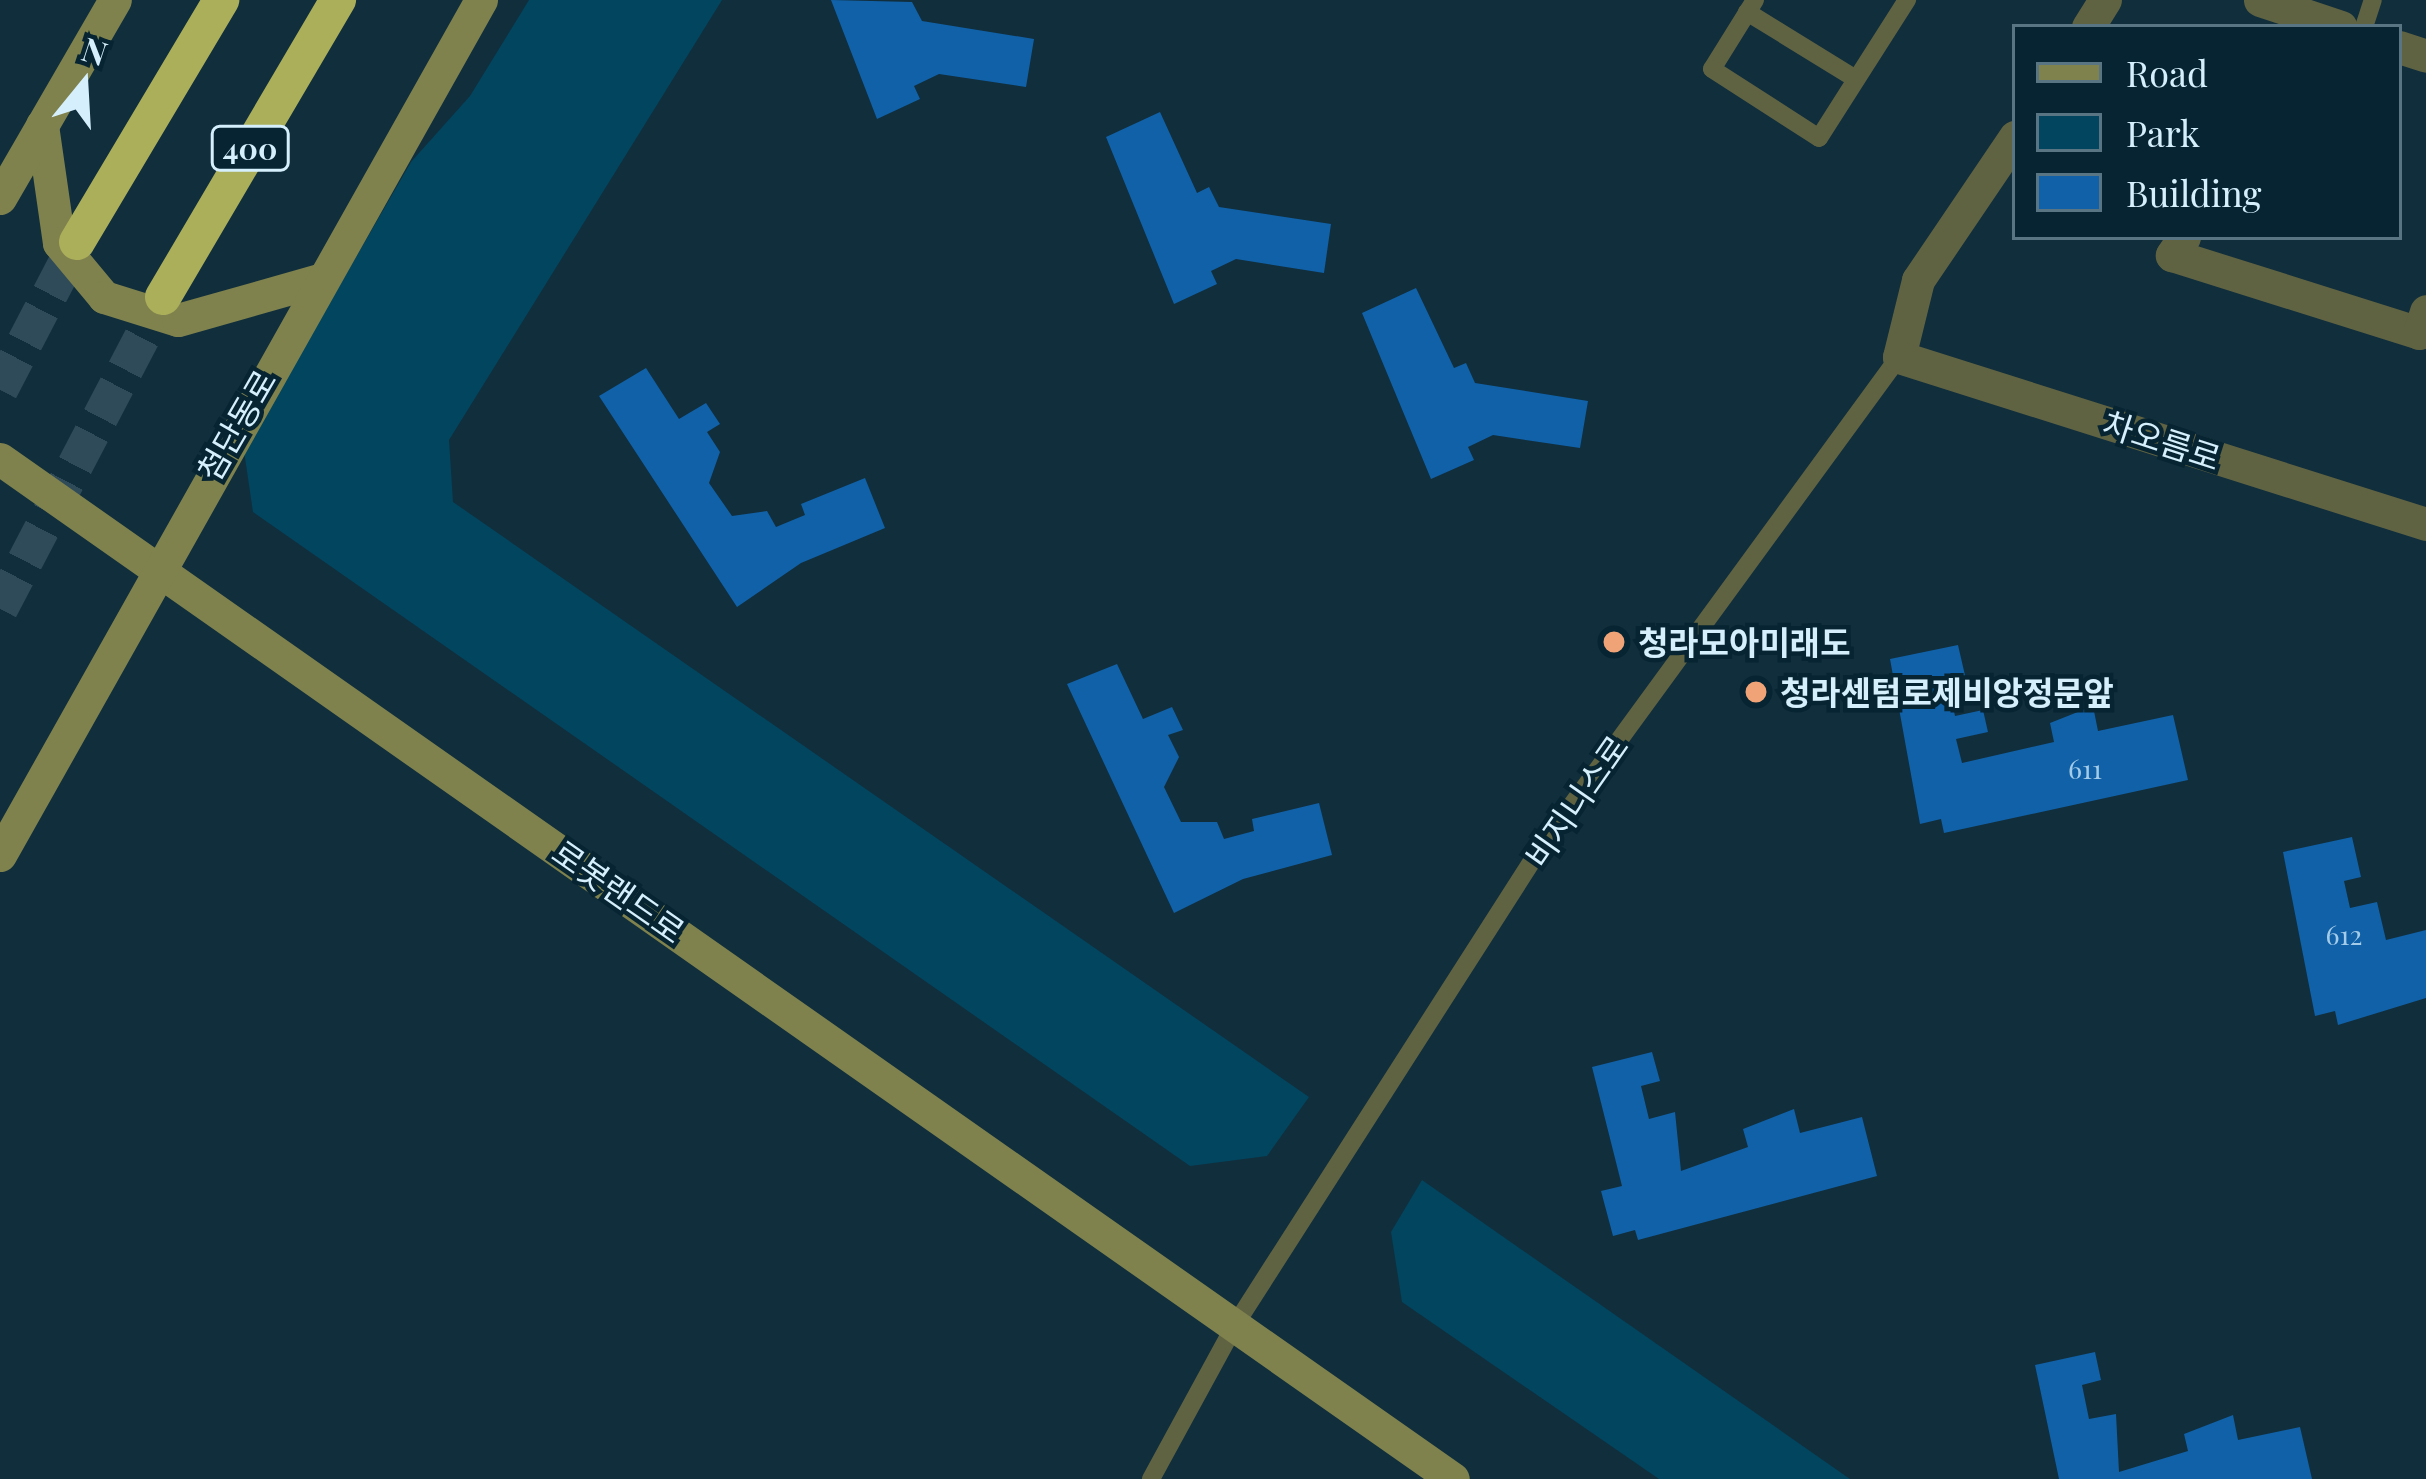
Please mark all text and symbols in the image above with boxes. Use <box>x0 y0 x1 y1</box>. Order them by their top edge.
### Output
north arrow <box>24 24 144 144</box>
legend <box>2012 24 2402 240</box>
text: N <box>77 25 113 74</box>
text: Road <box>2126 48 2208 96</box>
text: Park <box>2126 108 2200 156</box>
road number: 400 <box>208 124 292 172</box>
text: Building <box>2126 168 2261 216</box>
street label: 첨단동로 <box>188 363 284 487</box>
street label: 차오름로 <box>2098 402 2226 478</box>
place label: 청라모아미래도 <box>1638 622 1851 662</box>
marker: 청라모아미래도 <box>1601 629 1627 655</box>
place label: 청라센텀로제비앙정문앞 <box>1780 672 2114 712</box>
marker: 청라센텀로제비앙정문앞 <box>1743 679 1769 705</box>
street label: 비지니스로 <box>1516 727 1636 875</box>
house number: 611 <box>2068 753 2102 785</box>
street label: 로봇랜드로 <box>545 831 693 951</box>
house number: 612 <box>2326 919 2362 951</box>

